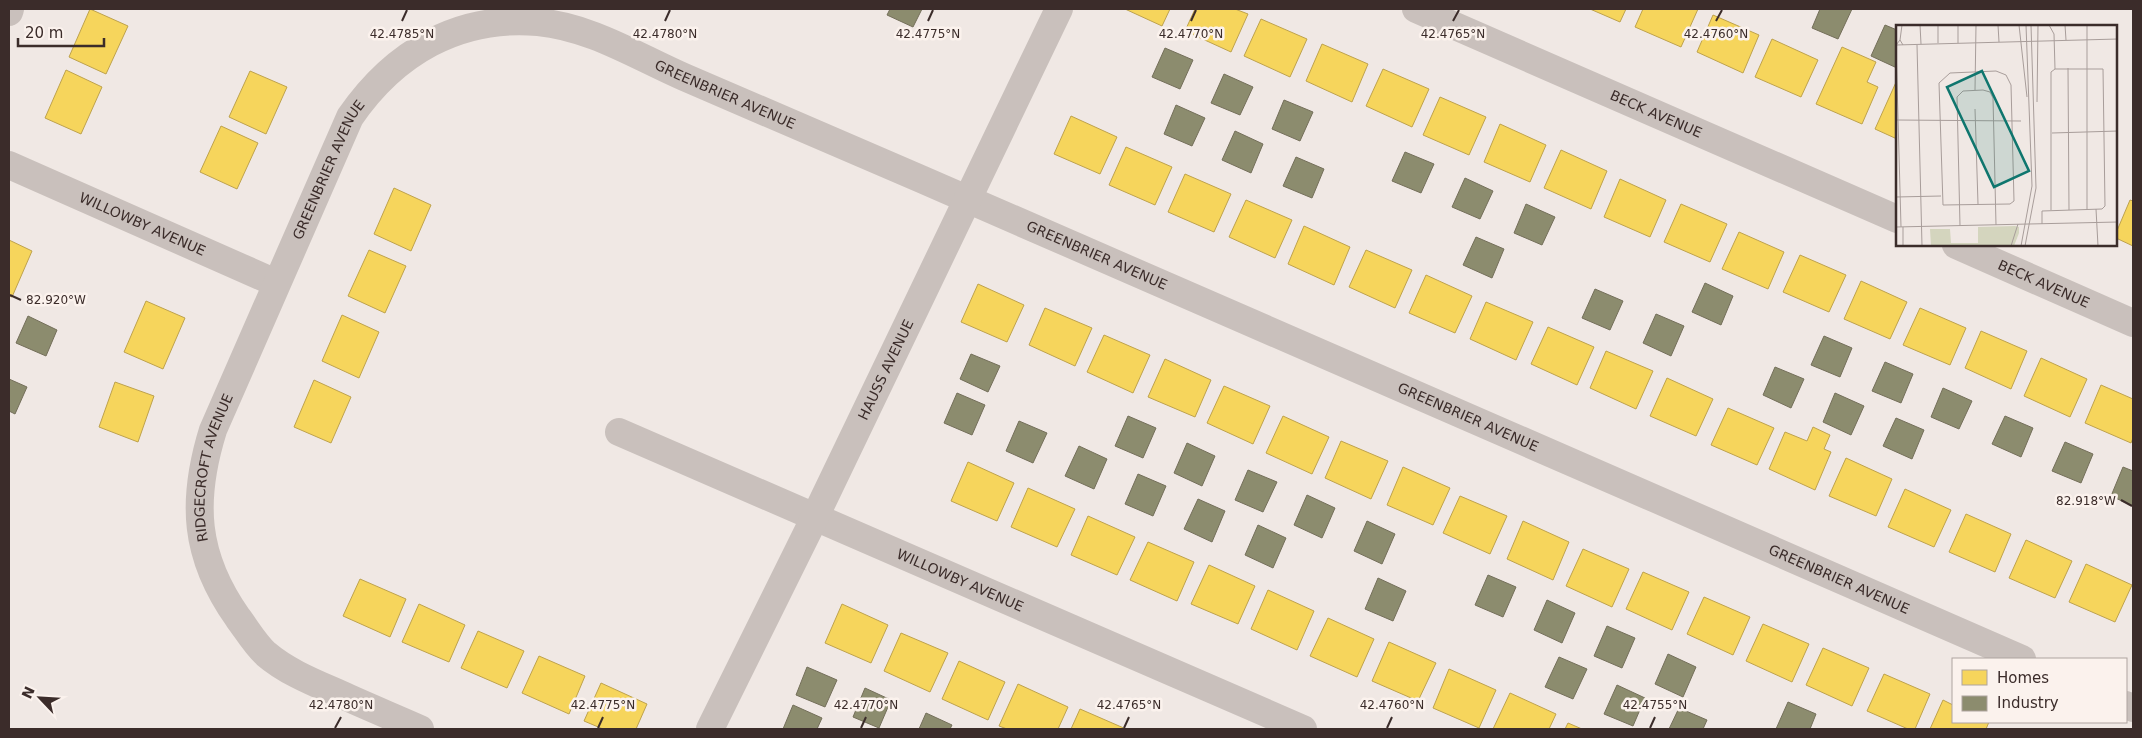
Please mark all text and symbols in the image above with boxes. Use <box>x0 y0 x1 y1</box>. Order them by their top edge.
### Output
scale bar <box>18 15 104 47</box>
text: 20 m <box>25 24 63 42</box>
inset map <box>1896 25 2117 246</box>
text: 42.4785°N <box>370 27 434 41</box>
text: 42.4780°N <box>633 27 697 41</box>
text: 42.4775°N <box>896 27 960 41</box>
text: 42.4770°N <box>1159 27 1223 41</box>
text: 42.4765°N <box>1421 27 1485 41</box>
text: 42.4760°N <box>1684 27 1748 41</box>
street label: GREENBRIER AVENUE <box>652 57 798 132</box>
street label: BECK AVENUE <box>1608 87 1705 141</box>
street label: GREENBRIER AVENUE <box>289 97 368 242</box>
street label: WILLOWBY AVENUE <box>77 189 208 259</box>
street label: GREENBRIER AVENUE <box>1024 218 1170 293</box>
street label: BECK AVENUE <box>1996 257 2092 311</box>
text: 82.920°W <box>26 293 86 307</box>
street label: HAUSS AVENUE <box>855 317 917 422</box>
street label: GREENBRIER AVENUE <box>1395 379 1541 455</box>
street label: RIDGECROFT AVENUE <box>192 391 236 543</box>
text: 82.918°W <box>2056 494 2116 508</box>
street label: GREENBRIER AVENUE <box>1766 541 1912 617</box>
street label: WILLOWBY AVENUE <box>894 546 1026 615</box>
legend <box>1952 658 2127 723</box>
text: Homes <box>1997 669 2049 687</box>
north arrow <box>15 673 65 723</box>
text: N <box>18 684 38 701</box>
text: Industry <box>1997 694 2059 712</box>
text: 42.4780°N <box>309 698 373 712</box>
text: 42.4775°N <box>571 698 635 712</box>
text: 42.4770°N <box>834 698 898 712</box>
text: 42.4765°N <box>1097 698 1161 712</box>
text: 42.4760°N <box>1360 698 1424 712</box>
text: 42.4755°N <box>1623 698 1687 712</box>

